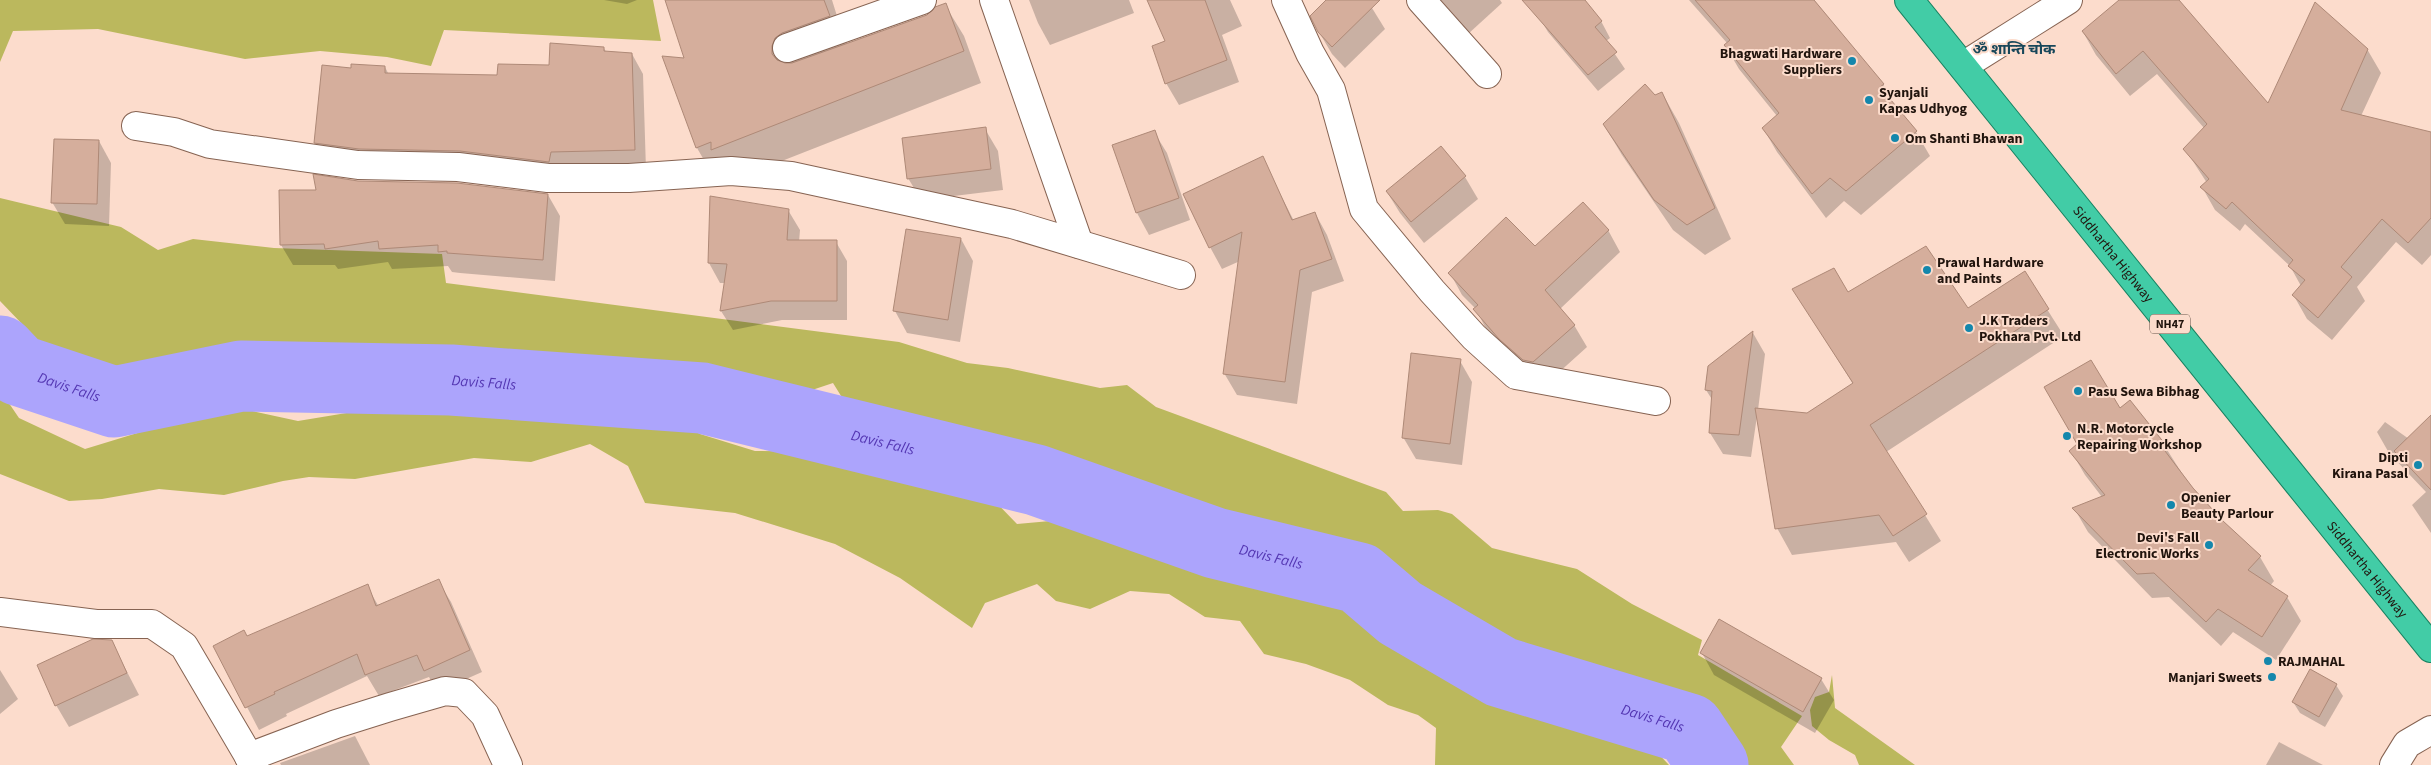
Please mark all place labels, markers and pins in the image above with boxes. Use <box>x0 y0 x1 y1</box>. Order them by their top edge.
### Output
place label: Bhagwati Hardware Suppliers <box>1720 44 1842 80</box>
marker: Bhagwati Hardware Suppliers <box>1846 55 1858 67</box>
place label: Syanjali Kapas Udhyog <box>1879 83 1967 119</box>
marker: Syanjali Kapas Udhyog <box>1863 94 1875 106</box>
place label: Om Shanti Bhawan <box>1905 129 2023 149</box>
marker: Om Shanti Bhawan <box>1889 132 1901 144</box>
place label: Prawal Hardware and Paints <box>1937 253 2044 289</box>
marker: Prawal Hardware and Paints <box>1921 264 1933 276</box>
place label: J.K Traders Pokhara Pvt. Ltd <box>1979 311 2081 347</box>
marker: J.K Traders Pokhara Pvt. Ltd <box>1963 322 1975 334</box>
place label: Pasu Sewa Bibhag <box>2088 382 2200 402</box>
marker: Pasu Sewa Bibhag <box>2072 385 2084 397</box>
place label: N.R. Motorcycle Repairing Workshop <box>2077 419 2202 455</box>
marker: N.R. Motorcycle Repairing Workshop <box>2061 430 2073 442</box>
place label: Dipti Kirana Pasal <box>2332 448 2408 484</box>
marker: Dipti Kirana Pasal <box>2412 459 2424 471</box>
place label: Openier Beauty Parlour <box>2181 488 2274 524</box>
marker: Openier Beauty Parlour <box>2165 499 2177 511</box>
place label: Devi's Fall Electronic Works <box>2095 528 2199 564</box>
marker: Devi's Fall Electronic Works <box>2203 539 2215 551</box>
place label: RAJMAHAL <box>2278 652 2345 672</box>
marker: RAJMAHAL <box>2262 655 2274 667</box>
place label: Manjari Sweets <box>2168 668 2262 688</box>
marker: Manjari Sweets <box>2266 671 2278 683</box>

